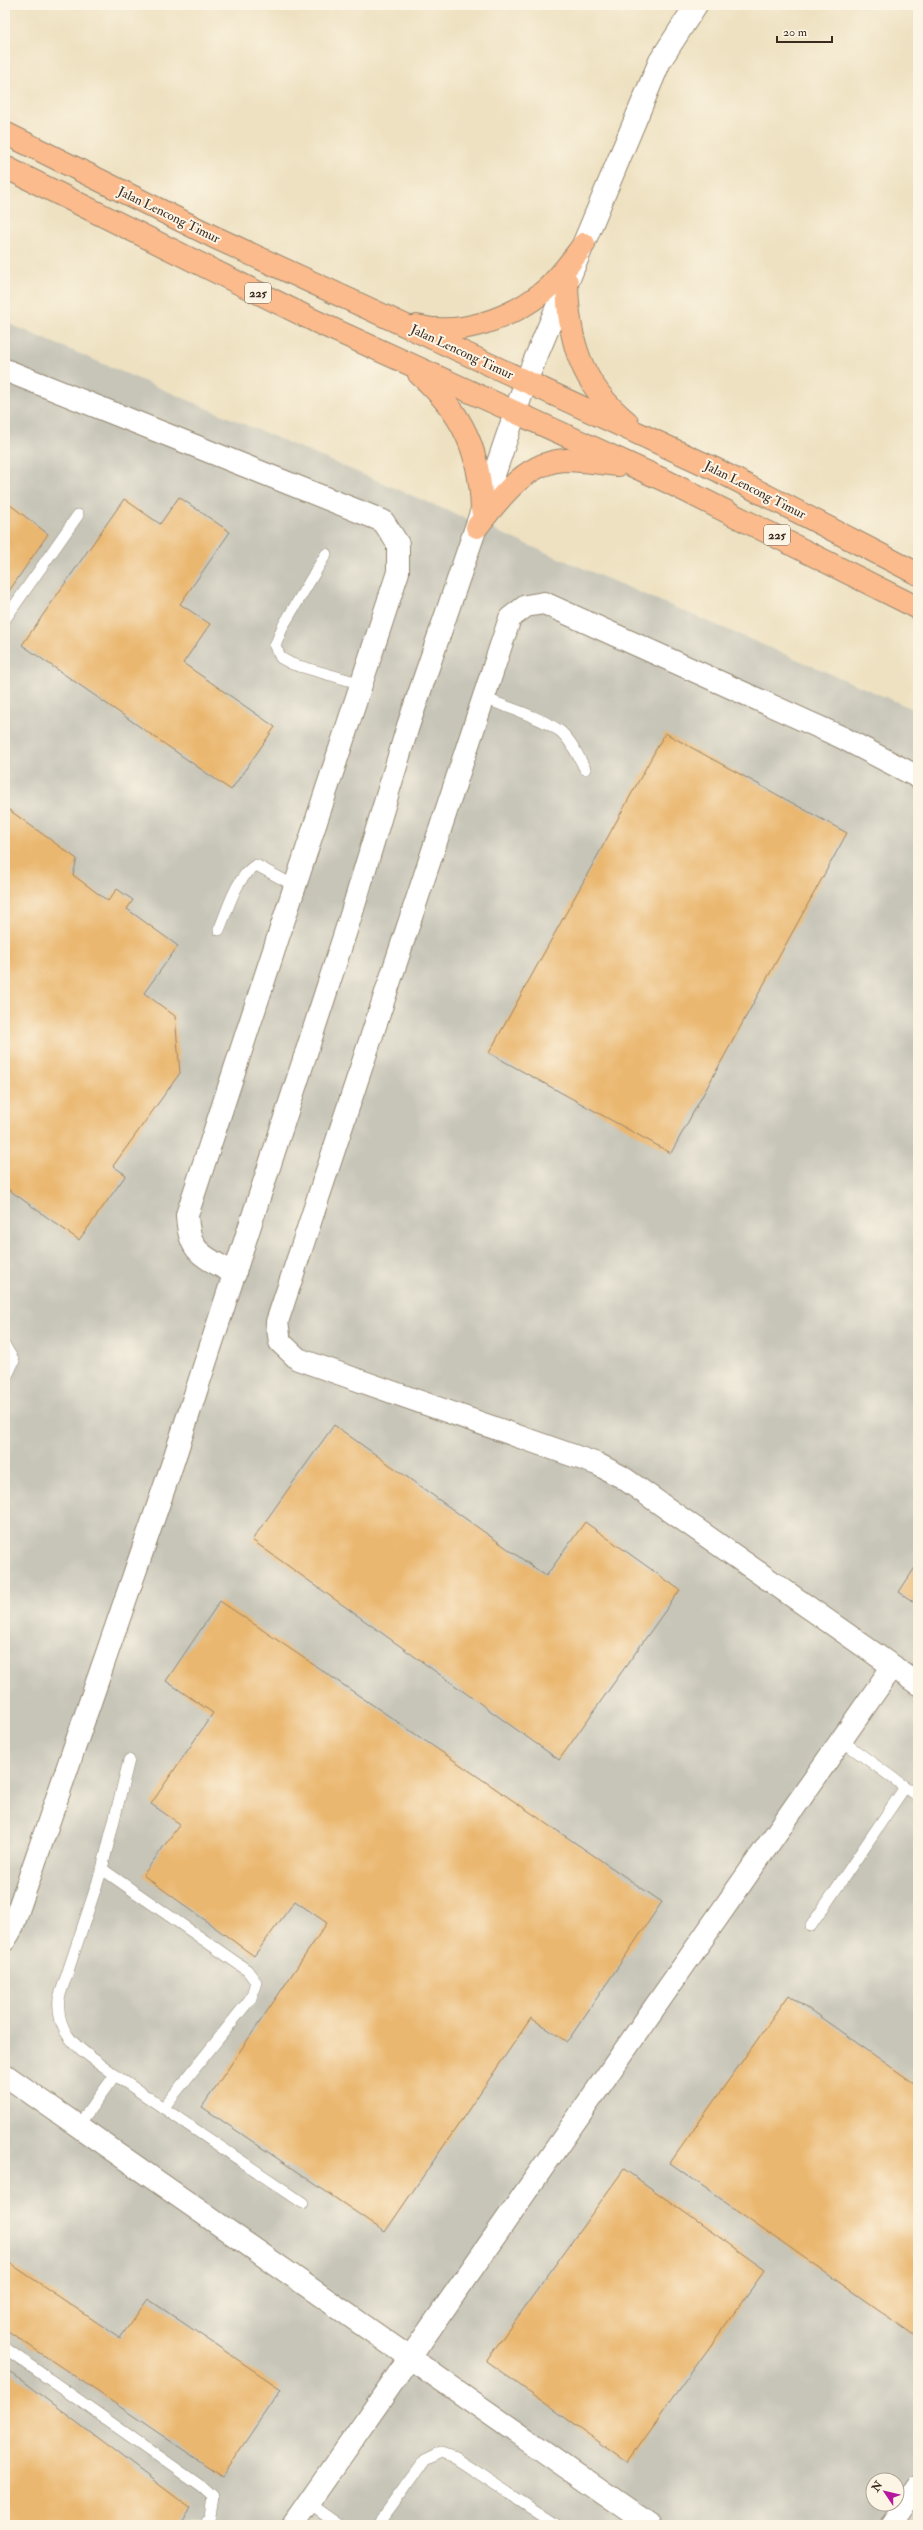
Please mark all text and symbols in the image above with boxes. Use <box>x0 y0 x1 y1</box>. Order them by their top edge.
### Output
scale bar <box>777 18 832 44</box>
text: 20 m <box>783 25 808 40</box>
street label: Jalan Lencong Timur <box>114 183 223 247</box>
road number: 225 <box>245 283 271 303</box>
street label: Jalan Lencong Timur <box>407 321 516 383</box>
street label: Jalan Lencong Timur <box>701 457 809 523</box>
road number: 225 <box>764 525 790 545</box>
north arrow <box>865 2472 905 2512</box>
text: N <box>868 2478 886 2495</box>

